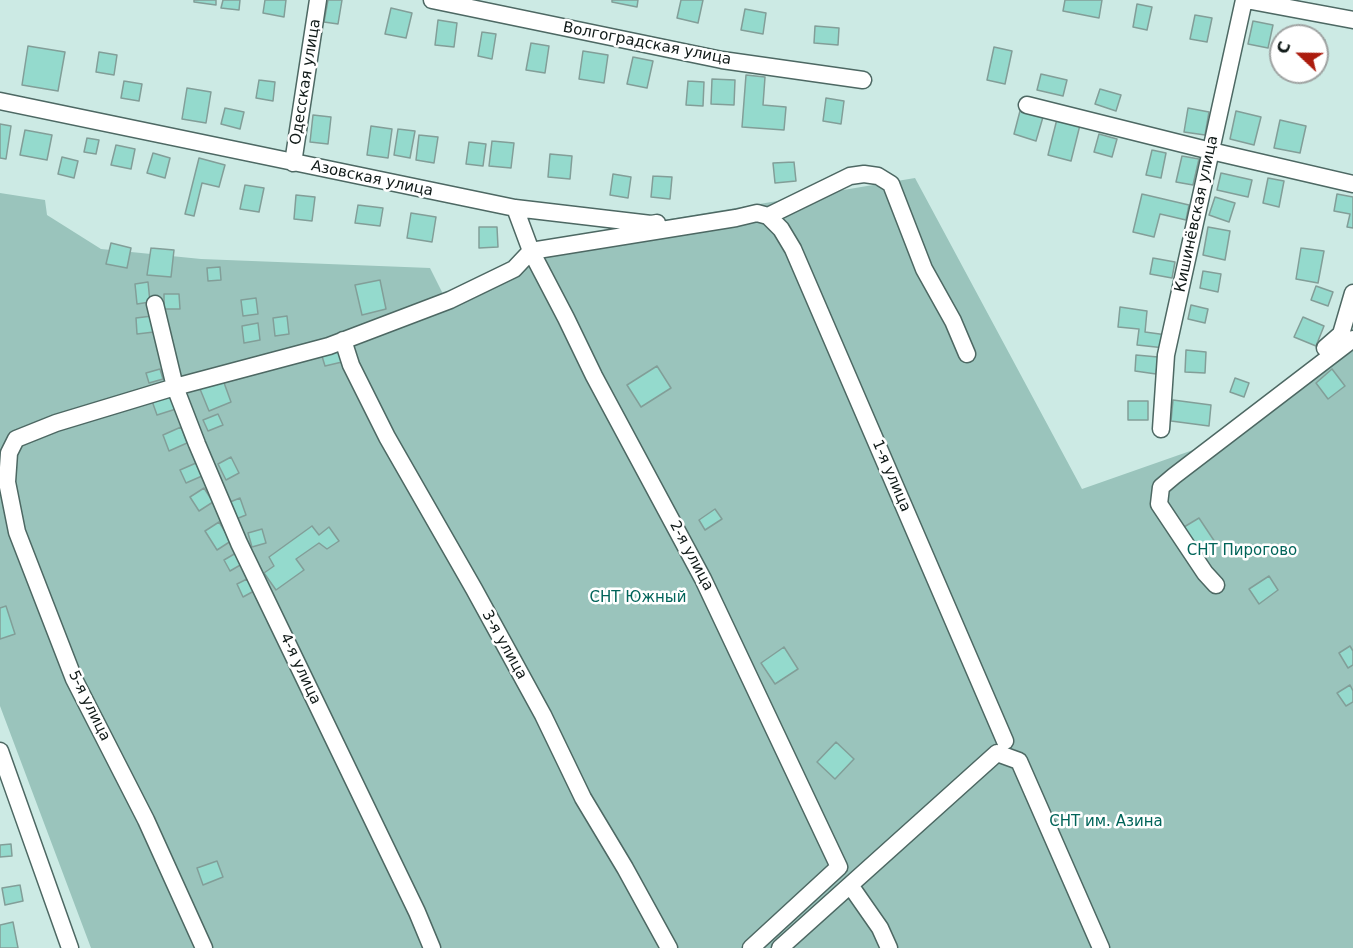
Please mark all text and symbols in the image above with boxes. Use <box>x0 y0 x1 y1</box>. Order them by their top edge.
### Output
street label: Одесская улица <box>287 18 325 146</box>
street label: Волгоградская улица <box>561 19 733 69</box>
north arrow <box>1269 24 1329 84</box>
text: С <box>1273 39 1295 57</box>
street label: Кишинёвская улица <box>1172 134 1222 294</box>
street label: Азовская улица <box>309 157 435 201</box>
street label: 1-я улица <box>868 437 914 515</box>
street label: 2-я улица <box>665 518 717 594</box>
park label: СНТ Пирогово <box>1187 542 1297 560</box>
park label: СНТ Южный <box>590 589 686 607</box>
street label: 3-я улица <box>478 607 530 683</box>
street label: 4-я улица <box>276 631 324 707</box>
street label: 5-я улица <box>64 668 114 744</box>
park label: СНТ им. Азина <box>1049 813 1163 831</box>

